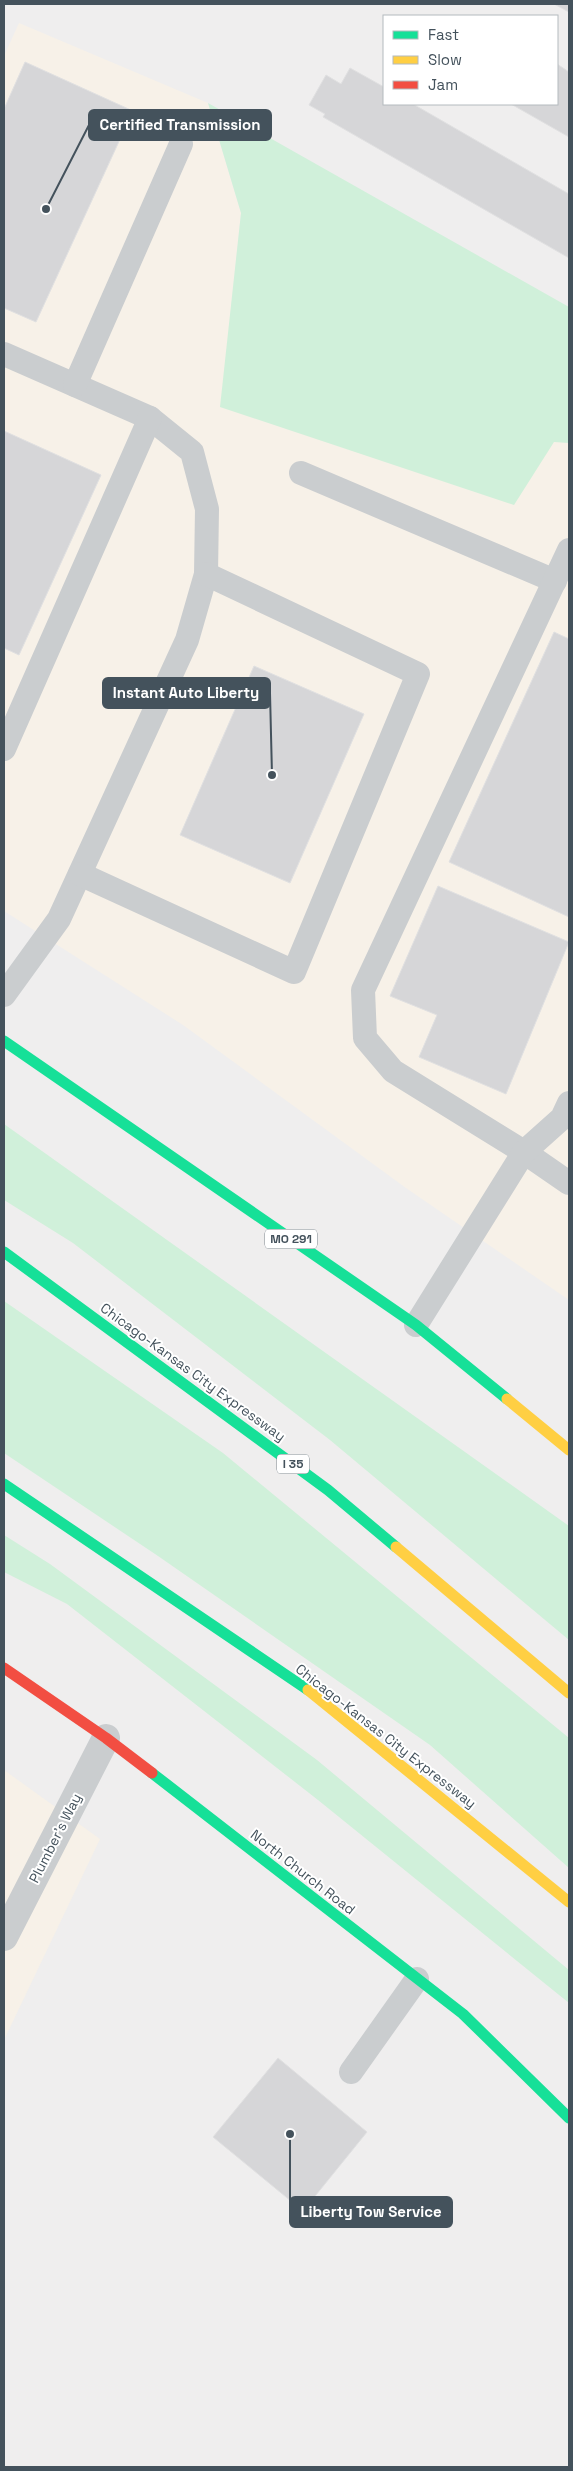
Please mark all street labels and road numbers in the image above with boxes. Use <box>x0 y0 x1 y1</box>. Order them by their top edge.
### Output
road number: MO 291 <box>265 1230 317 1248</box>
street label: Chicago-Kansas City Expressway <box>97 1299 289 1445</box>
road number: I 35 <box>277 1455 309 1474</box>
street label: Chicago-Kansas City Expressway <box>292 1660 480 1812</box>
street label: Plumber's Way <box>25 1790 85 1886</box>
street label: North Church Road <box>247 1826 359 1918</box>

